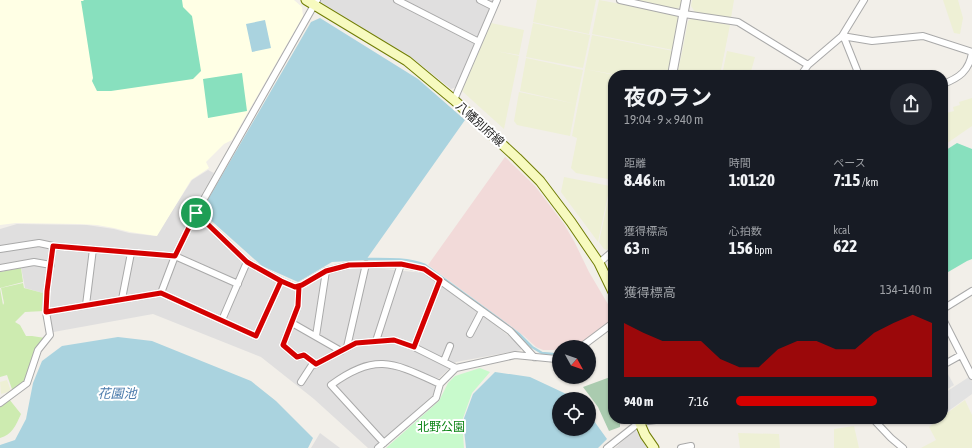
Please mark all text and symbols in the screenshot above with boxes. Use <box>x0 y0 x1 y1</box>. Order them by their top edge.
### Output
button: share <box>890 83 932 125</box>
text: 夜のラン <box>624 84 712 110</box>
street label: 八幡別府線 <box>453 99 507 149</box>
text: 19:04 · 9 × 940 m <box>624 112 703 127</box>
text: 距離 <box>624 157 646 169</box>
text: 時間 <box>729 157 751 169</box>
text: ペース <box>833 157 866 169</box>
text: 8.46 <box>624 170 651 190</box>
text: 1:01:20 <box>729 170 775 190</box>
text: 7:15 <box>833 170 860 190</box>
text: km <box>651 176 665 188</box>
text: /km <box>860 176 878 188</box>
pin <box>179 196 213 230</box>
icon: arrive <box>185 202 207 224</box>
text: kcal <box>833 224 850 236</box>
text: 獲得標高 <box>624 225 668 237</box>
text: 心拍数 <box>729 225 762 237</box>
text: 622 <box>833 236 857 256</box>
text: 63 <box>624 238 640 258</box>
text: 156 <box>729 238 753 258</box>
text: m <box>640 244 649 256</box>
text: bpm <box>753 244 773 256</box>
text: 134–140 m <box>880 282 932 297</box>
text: 獲得標高 <box>624 285 676 300</box>
north arrow <box>552 340 596 384</box>
map controls <box>552 340 596 436</box>
water label: 花園池 <box>97 386 138 401</box>
button: locate <box>552 392 596 436</box>
text: 940 m <box>624 394 653 409</box>
text: 7:16 <box>688 394 709 409</box>
park label: 北野公園 <box>417 420 465 434</box>

